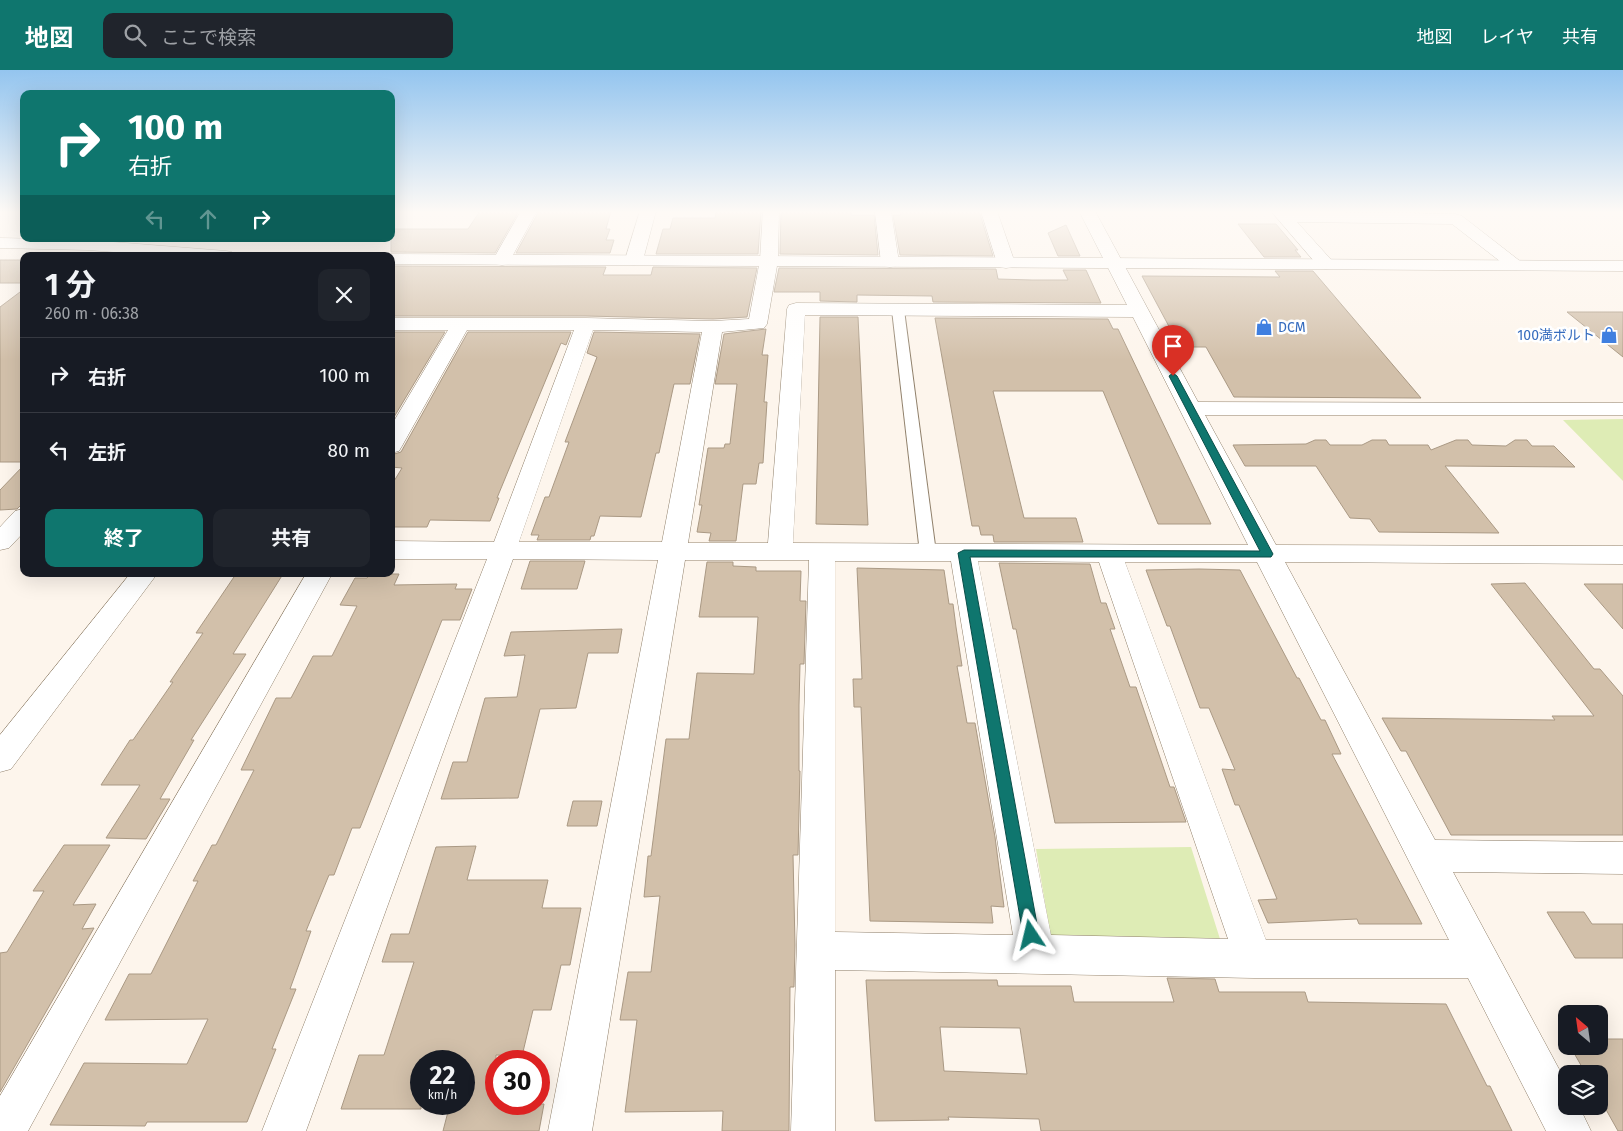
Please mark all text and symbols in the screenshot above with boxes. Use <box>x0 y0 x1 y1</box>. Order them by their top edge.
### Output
search box <box>103 13 453 58</box>
icon: search <box>121 21 149 49</box>
text: 地図 <box>25 24 73 52</box>
text: ここで検索 <box>161 26 256 49</box>
text: 地図 <box>1417 26 1453 48</box>
text: レイヤ <box>1481 26 1534 48</box>
text: 共有 <box>1562 26 1598 48</box>
text: 100 m <box>128 106 223 148</box>
icon: right <box>45 110 110 175</box>
text: 右折 <box>128 153 172 180</box>
icon: left <box>141 205 169 233</box>
icon: ahead <box>194 205 222 233</box>
icon: right <box>247 205 275 233</box>
text: 1 分 <box>45 267 96 303</box>
button: close <box>318 269 370 321</box>
text: 260 m · 06:38 <box>45 304 139 323</box>
shop icon: DCM <box>1254 317 1274 337</box>
place label: DCM <box>1278 319 1306 336</box>
pin <box>1152 325 1194 376</box>
shop icon: 100満ボルト <box>1599 325 1619 345</box>
place label: 100満ボルト <box>1517 327 1595 344</box>
icon: arrive <box>1159 332 1187 360</box>
icon: right <box>45 361 73 389</box>
text: 100 m <box>319 364 370 387</box>
text: 右折 <box>88 366 126 389</box>
icon: left <box>45 436 73 464</box>
text: 80 m <box>328 439 370 462</box>
text: 左折 <box>88 441 126 464</box>
button: 終了 <box>45 509 203 567</box>
button: 共有 <box>213 509 370 567</box>
position arrow <box>1004 908 1056 960</box>
north arrow <box>1558 1005 1608 1055</box>
map controls <box>1558 1005 1608 1115</box>
speed limit sign: 30 <box>485 1050 550 1115</box>
text: 22 <box>430 1061 455 1091</box>
button: layers <box>1558 1065 1608 1115</box>
text: km/h <box>428 1088 457 1102</box>

